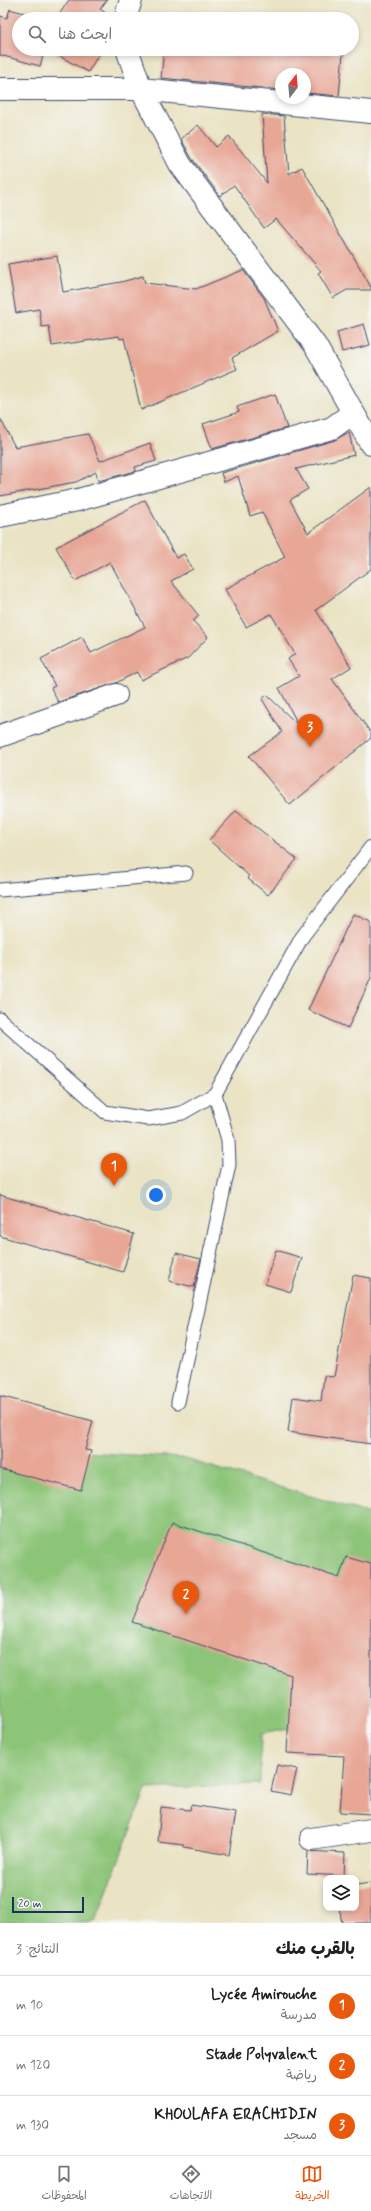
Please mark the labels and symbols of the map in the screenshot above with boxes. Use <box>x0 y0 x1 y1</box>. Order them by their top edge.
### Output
north arrow <box>275 68 311 104</box>
pin: 3 <box>297 714 323 747</box>
pin: 1 <box>101 1153 127 1186</box>
your location <box>146 1185 166 1205</box>
pin: 2 <box>173 1581 199 1614</box>
scale bar <box>12 1895 84 1914</box>

